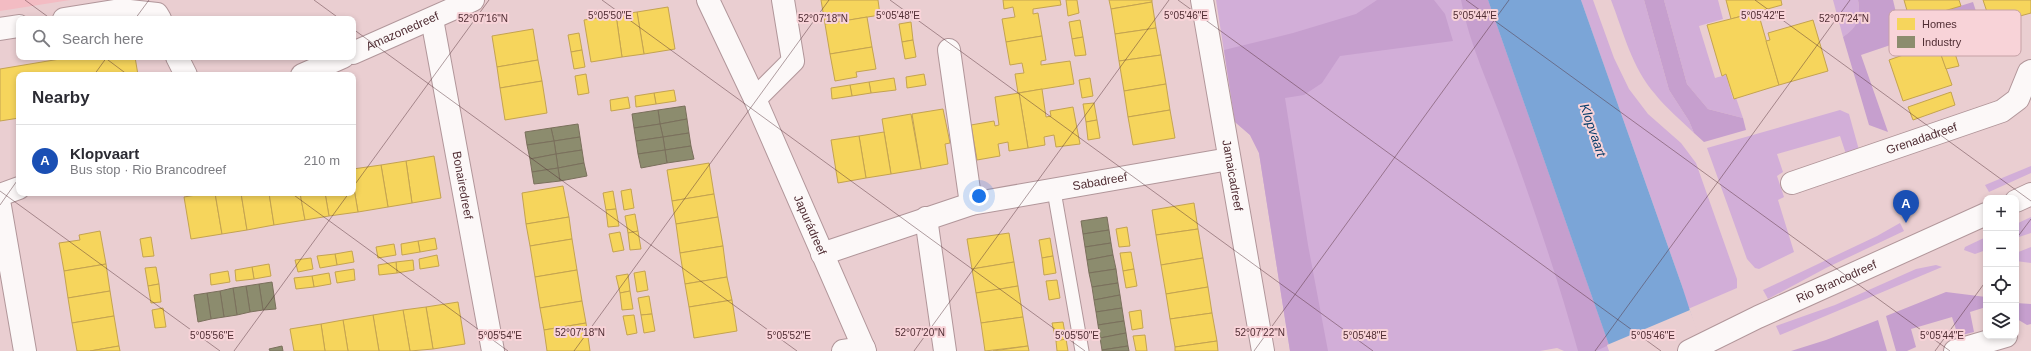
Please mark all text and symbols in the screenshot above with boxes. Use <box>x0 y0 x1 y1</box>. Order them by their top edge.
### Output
street label: Amazonedreef <box>364 9 442 53</box>
text: 5°05'50"E <box>588 10 632 21</box>
text: 5°05'48"E <box>876 10 920 21</box>
text: 5°05'46"E <box>1164 10 1208 21</box>
text: 5°05'44"E <box>1453 10 1497 21</box>
text: 5°05'42"E <box>1741 10 1785 21</box>
legend <box>1889 10 2021 56</box>
text: 52°07'16"N <box>458 13 508 24</box>
text: 52°07'18"N <box>798 13 848 24</box>
text: 52°07'24"N <box>1819 13 1869 24</box>
search box <box>16 16 356 60</box>
text: Homes <box>1922 18 1957 30</box>
icon: search <box>30 27 52 49</box>
text: Search here <box>62 30 144 47</box>
text: Industry <box>1922 36 1962 48</box>
text: Nearby <box>32 88 90 107</box>
water label: Klopvaart <box>1577 102 1609 160</box>
street label: Grenadadreef <box>1884 120 1960 157</box>
street label: Jamaicadreef <box>1219 139 1246 213</box>
text: Klopvaart <box>70 145 139 162</box>
street label: Bonairedreef <box>449 150 476 221</box>
text: A <box>40 153 50 168</box>
text: 210 m <box>304 153 340 168</box>
text: Bus stop · Rio Brancodreef <box>70 162 226 177</box>
street label: Sabadreef <box>1071 170 1129 193</box>
your location <box>969 186 989 206</box>
pin: A <box>1893 190 1919 223</box>
street label: Japurádreef <box>791 193 829 258</box>
map controls <box>1983 195 2019 339</box>
button: + <box>1983 195 2019 231</box>
button: − <box>1983 231 2019 267</box>
street label: Rio Brancodreef <box>1794 257 1880 306</box>
button: locate <box>1983 267 2019 303</box>
button: layers <box>1983 303 2019 339</box>
text: 52°07'18"N <box>555 327 605 338</box>
text: 52°07'20"N <box>895 327 945 338</box>
text: 52°07'22"N <box>1235 327 1285 338</box>
text: 5°05'56"E <box>190 330 234 341</box>
text: 5°05'54"E <box>478 330 522 341</box>
text: 5°05'52"E <box>767 330 811 341</box>
text: 5°05'50"E <box>1055 330 1099 341</box>
text: 5°05'48"E <box>1343 330 1387 341</box>
text: 5°05'46"E <box>1631 330 1675 341</box>
text: 5°05'44"E <box>1920 330 1964 341</box>

